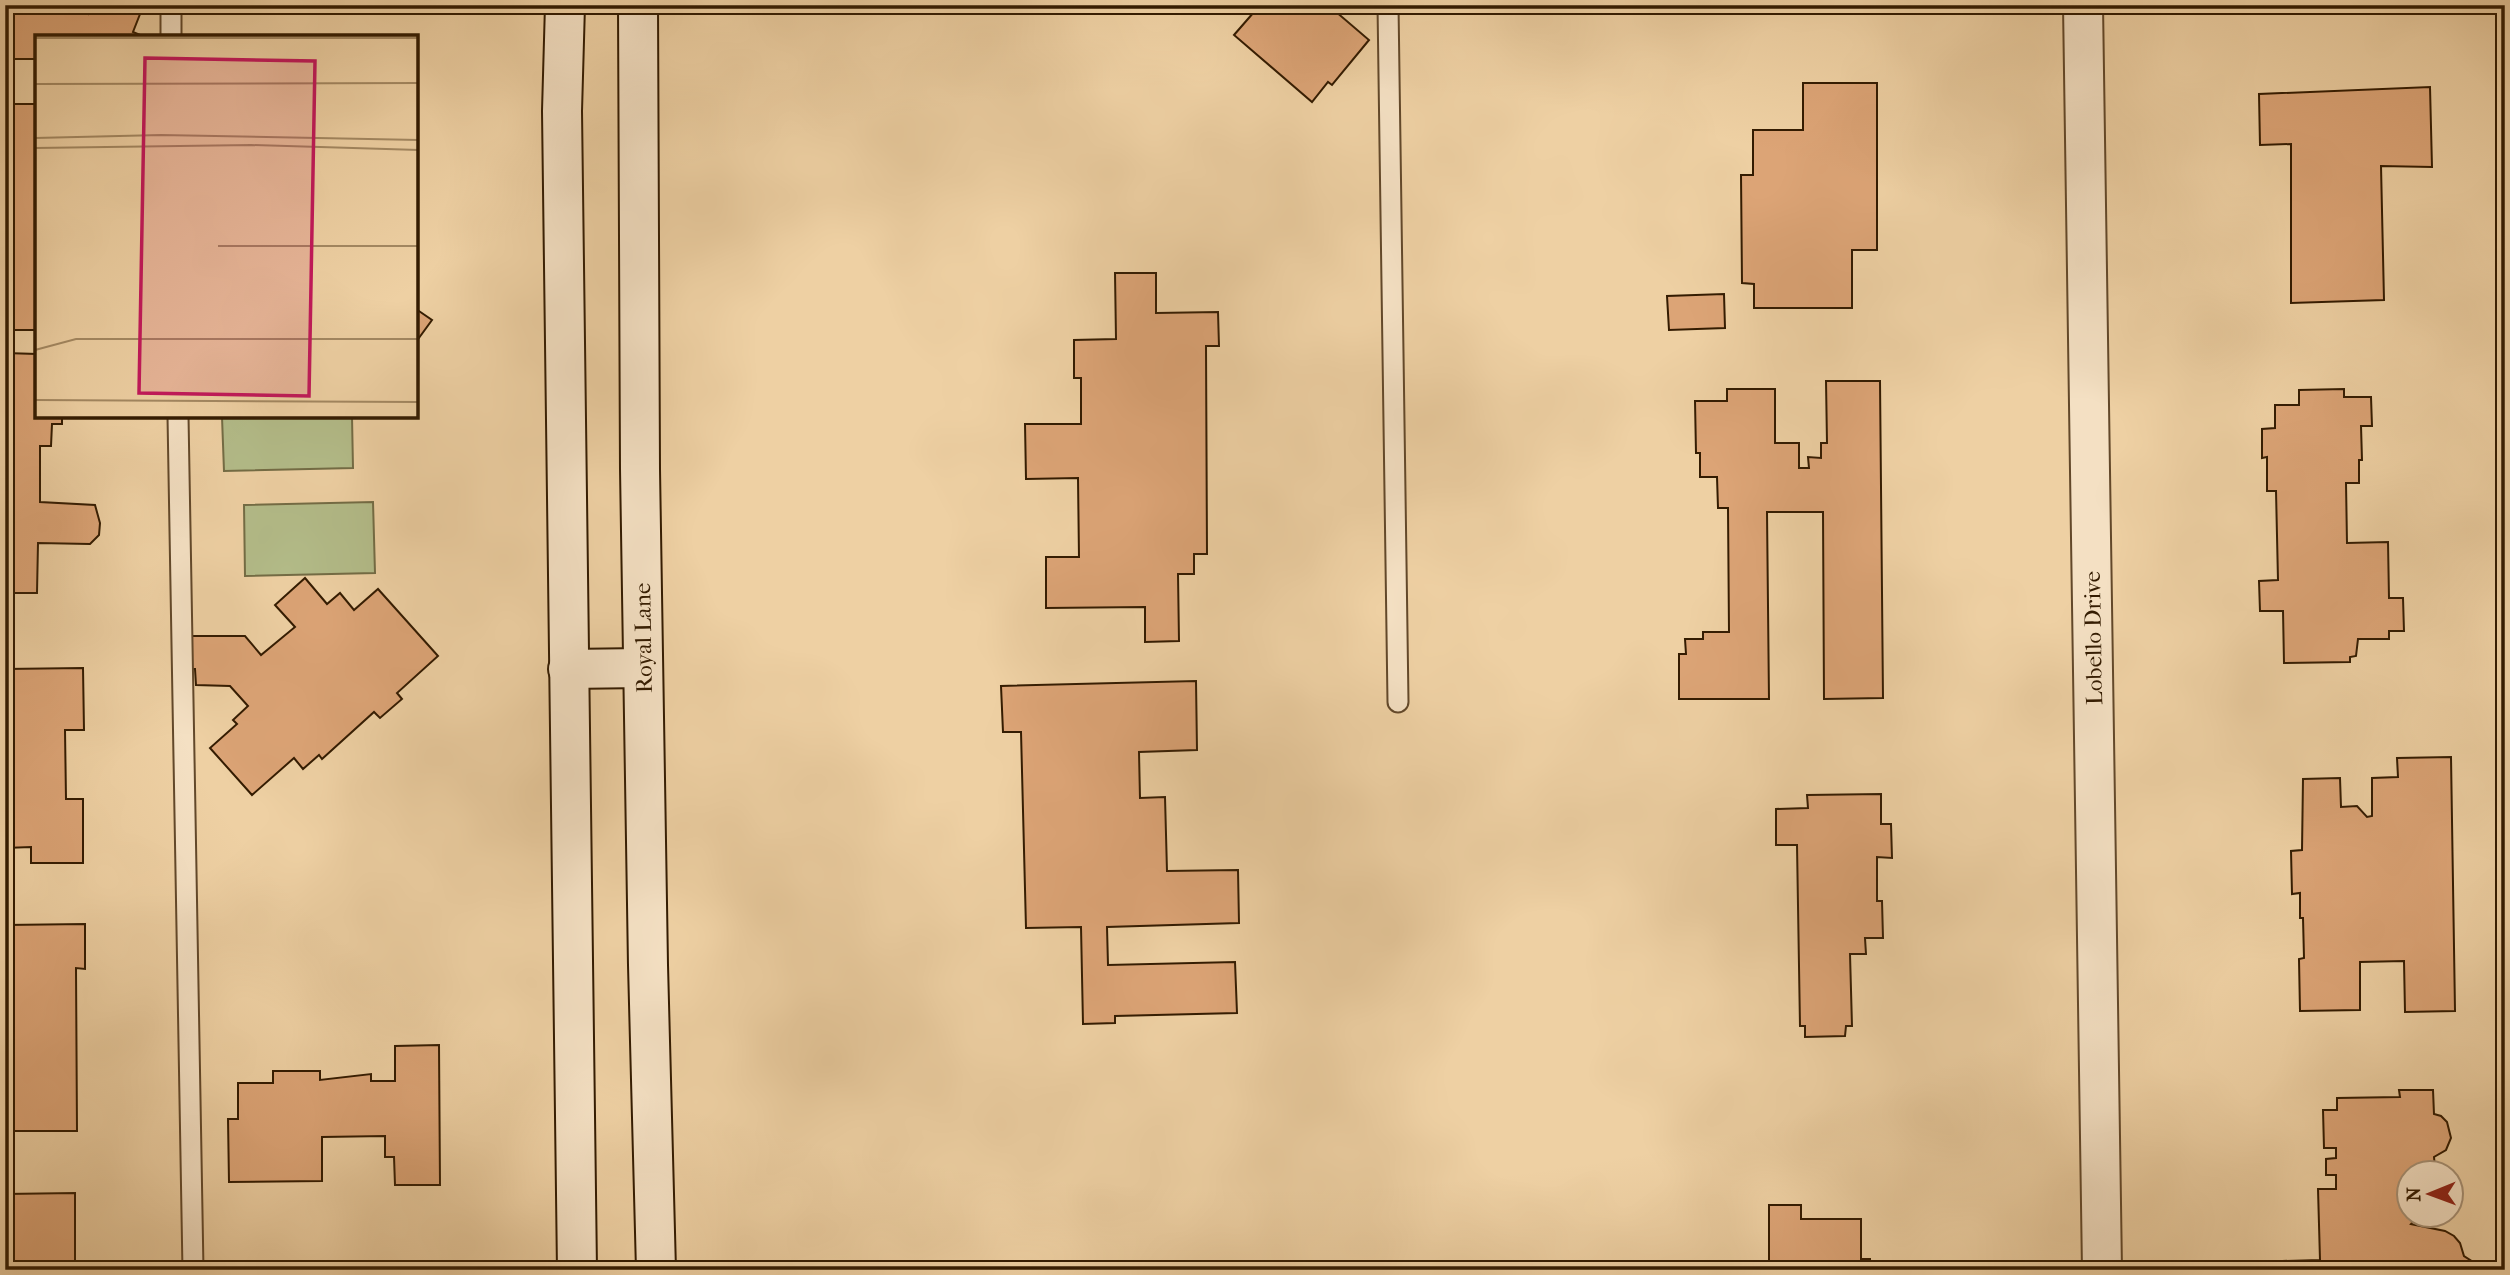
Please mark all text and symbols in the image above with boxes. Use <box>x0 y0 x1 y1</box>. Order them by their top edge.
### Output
inset map <box>35 35 418 418</box>
street label: Lobello Drive <box>2079 571 2108 705</box>
street label: Royal Lane <box>629 583 658 693</box>
north arrow <box>2394 1160 2464 1230</box>
text: N <box>2403 1186 2425 1202</box>

